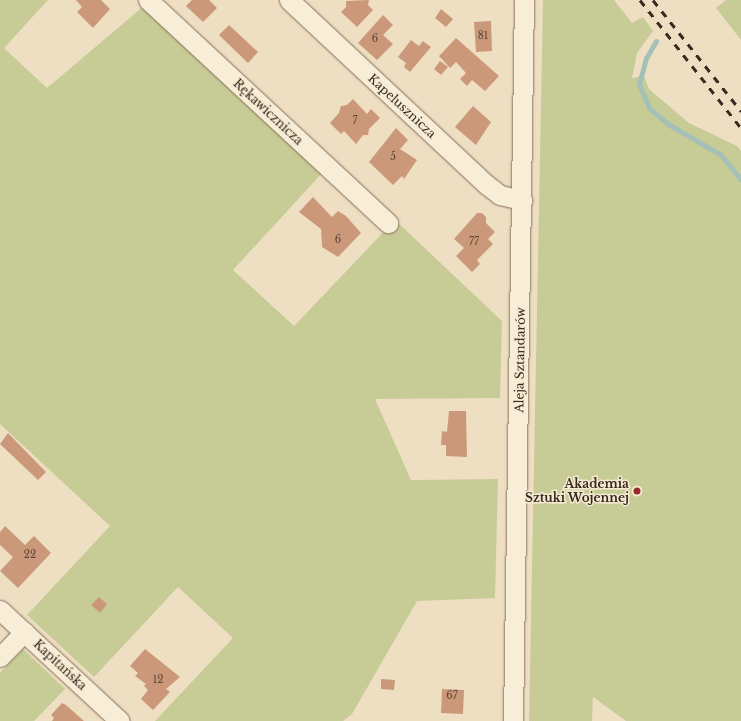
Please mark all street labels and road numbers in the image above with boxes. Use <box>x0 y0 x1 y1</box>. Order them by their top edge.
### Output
street label: Kapelusznicza <box>365 71 439 141</box>
street label: Rękawicznicza <box>230 76 306 148</box>
street label: Aleja Sztandarów <box>512 307 528 413</box>
street label: Kapitańska <box>31 637 89 693</box>

